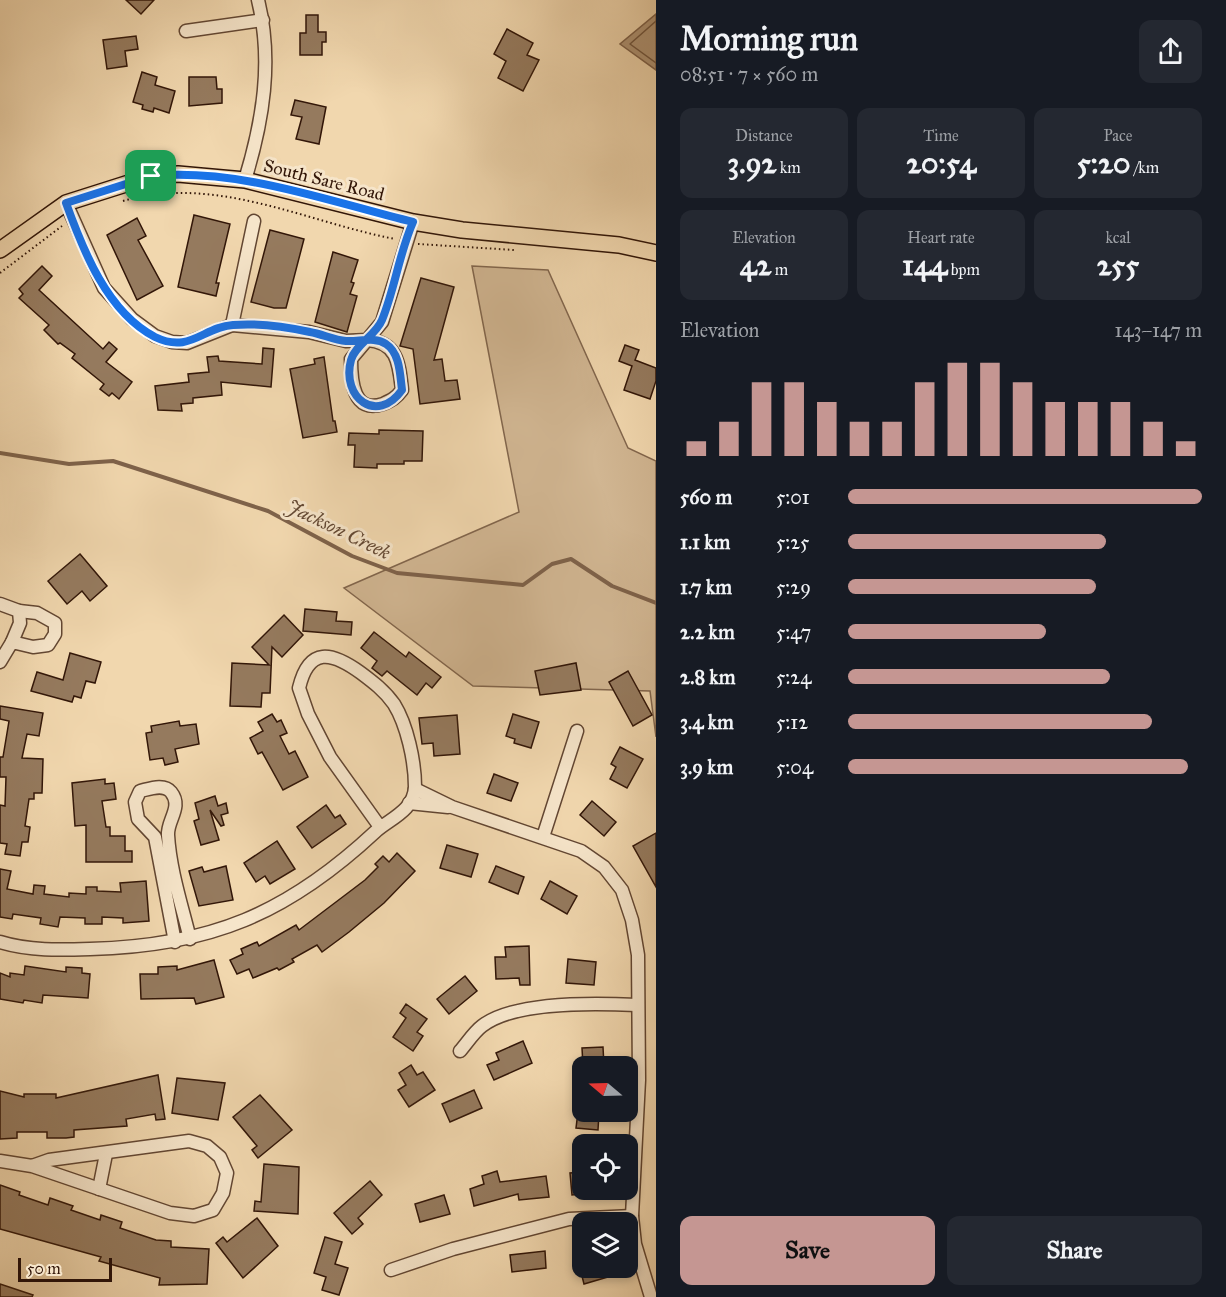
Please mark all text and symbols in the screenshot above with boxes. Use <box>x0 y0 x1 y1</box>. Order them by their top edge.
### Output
text: Morning run <box>680 19 858 59</box>
button: share <box>1139 20 1202 83</box>
text: 08:51 · 7 × 560 m <box>680 62 818 86</box>
text: Distance <box>735 126 793 145</box>
text: Time <box>923 126 959 145</box>
text: Pace <box>1103 126 1133 145</box>
text: 3.92 <box>727 145 776 181</box>
text: 20:54 <box>906 145 976 181</box>
text: 5:20 <box>1077 145 1131 181</box>
pin <box>125 150 176 201</box>
street label: South Sare Road <box>261 154 387 206</box>
text: km <box>776 158 801 177</box>
text: /km <box>1131 158 1159 177</box>
icon: arrive <box>134 159 167 192</box>
text: Elevation <box>732 228 796 247</box>
text: Heart rate <box>907 228 975 247</box>
text: kcal <box>1105 228 1131 247</box>
text: 42 <box>740 247 771 283</box>
text: 144 <box>902 247 947 283</box>
text: 255 <box>1097 247 1139 283</box>
text: m <box>771 260 788 279</box>
text: bpm <box>947 260 980 279</box>
text: Elevation <box>680 318 759 342</box>
text: 143–147 m <box>1115 318 1202 342</box>
text: 560 m <box>680 485 732 509</box>
text: 5:01 <box>776 485 810 509</box>
water label: Jackson Creek <box>282 493 395 564</box>
text: 1.1 km <box>680 530 730 554</box>
text: 5:25 <box>776 530 809 554</box>
text: 1.7 km <box>680 575 732 599</box>
text: 5:29 <box>776 575 811 599</box>
text: 2.2 km <box>680 620 735 644</box>
text: 5:47 <box>776 620 811 644</box>
text: 2.8 km <box>680 665 735 689</box>
text: 5:24 <box>776 665 811 689</box>
text: 3.4 km <box>680 710 734 734</box>
text: 5:12 <box>776 710 808 734</box>
text: 3.9 km <box>680 755 733 779</box>
text: 5:04 <box>776 755 813 779</box>
north arrow <box>572 1056 638 1122</box>
map controls <box>572 1056 638 1278</box>
button: locate <box>572 1134 638 1200</box>
button: layers <box>572 1212 638 1278</box>
button: Save <box>680 1216 935 1285</box>
button: Share <box>947 1216 1202 1285</box>
scale bar <box>18 1255 112 1282</box>
text: 50 m <box>27 1259 61 1278</box>

